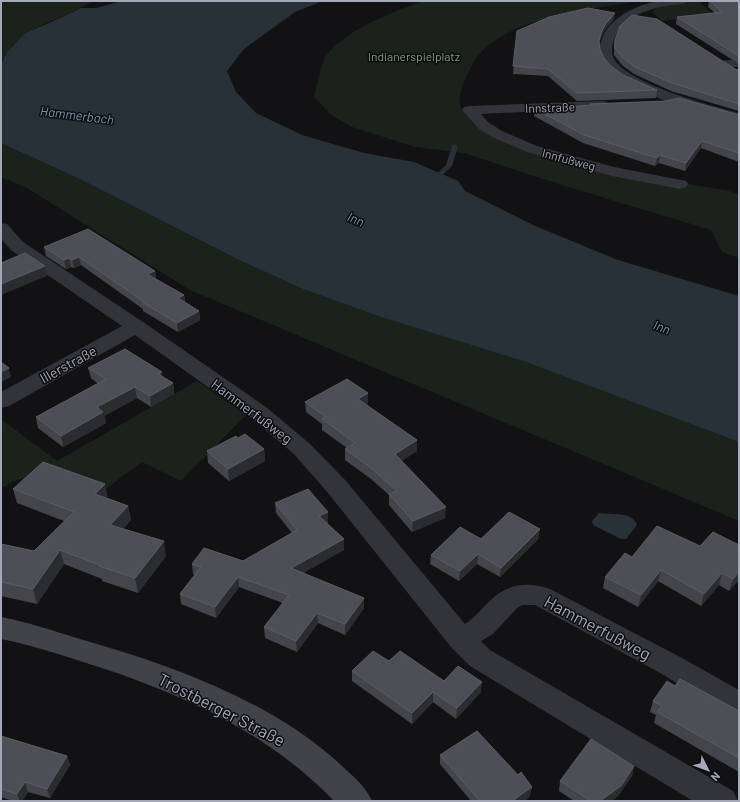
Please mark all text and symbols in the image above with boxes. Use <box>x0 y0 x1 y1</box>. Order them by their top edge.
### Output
park label: Indianerspielplatz <box>368 49 460 63</box>
street label: Innstraße <box>525 99 575 115</box>
water label: Hammerbach <box>39 103 115 127</box>
street label: Innfußweg <box>541 145 597 173</box>
water label: Inn <box>345 208 367 230</box>
water label: Inn <box>651 317 673 338</box>
street label: Illerstraße <box>37 342 99 386</box>
street label: Hammerfußweg <box>208 375 296 447</box>
street label: Hammerfußweg <box>541 590 655 664</box>
street label: Trostberger Straße <box>155 668 289 750</box>
north arrow <box>688 750 728 790</box>
text: N <box>709 770 723 784</box>

